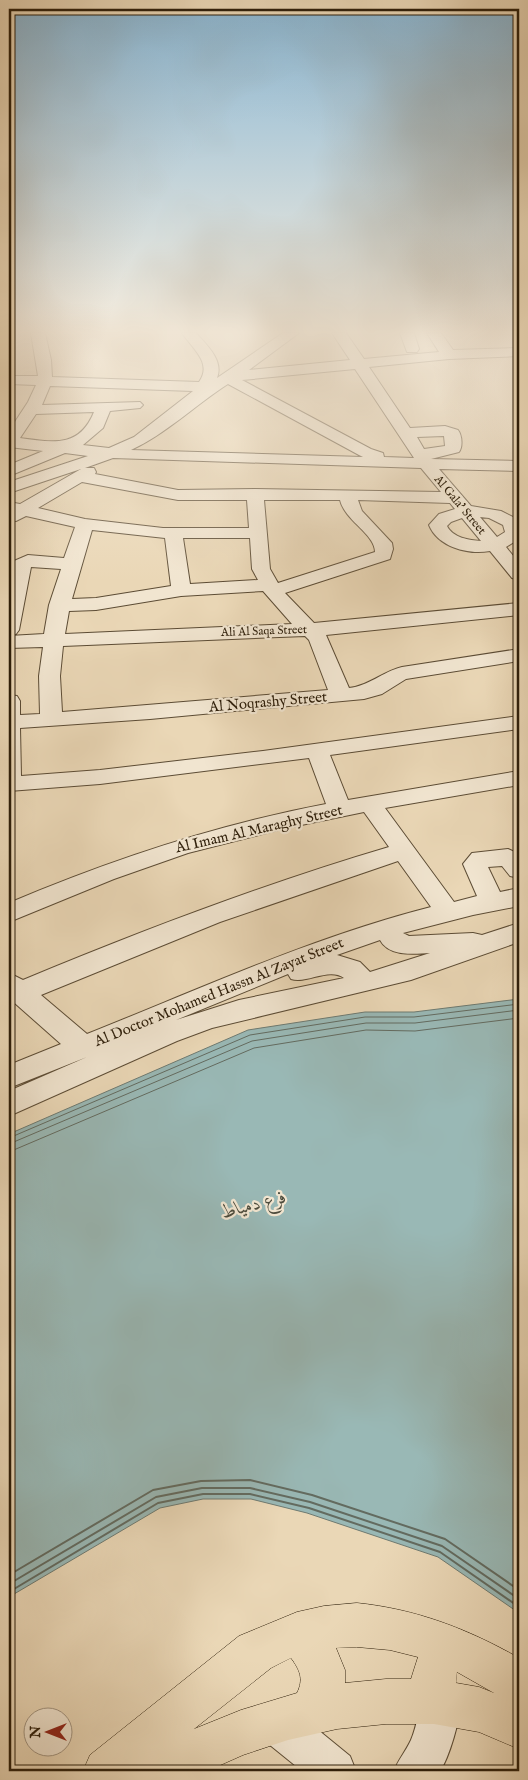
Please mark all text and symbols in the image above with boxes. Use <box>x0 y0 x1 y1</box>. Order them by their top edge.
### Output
street label: Al Gala' Street <box>430 471 489 538</box>
street label: Ali Al Saqa Street <box>220 622 307 641</box>
street label: Al Noqrashy Street <box>207 687 328 717</box>
street label: Al Imam Al Maraghy Street <box>173 801 344 858</box>
street label: Al Doctor Mohamed Hassn Al Zayat Street <box>91 933 346 1051</box>
water label: فرع دمياط <box>219 1185 290 1227</box>
north arrow <box>22 1708 72 1758</box>
text: N <box>27 1726 45 1739</box>

